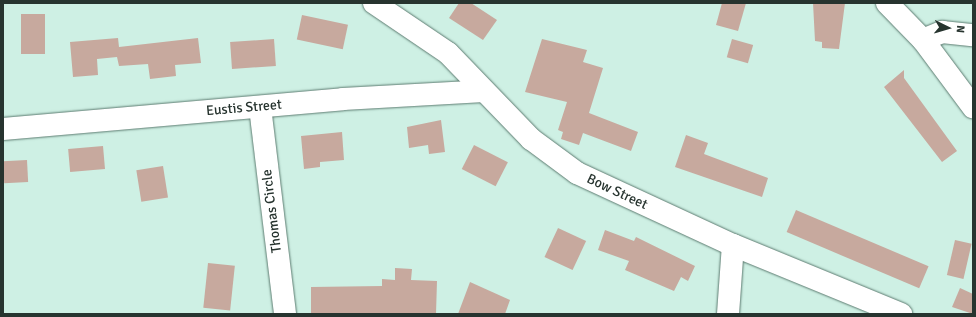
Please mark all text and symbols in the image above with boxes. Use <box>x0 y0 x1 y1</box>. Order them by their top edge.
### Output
north arrow <box>928 8 968 48</box>
text: N <box>954 25 967 33</box>
street label: Eustis Street <box>205 96 283 120</box>
street label: Thomas Circle <box>259 168 285 254</box>
street label: Bow Street <box>584 171 650 213</box>

